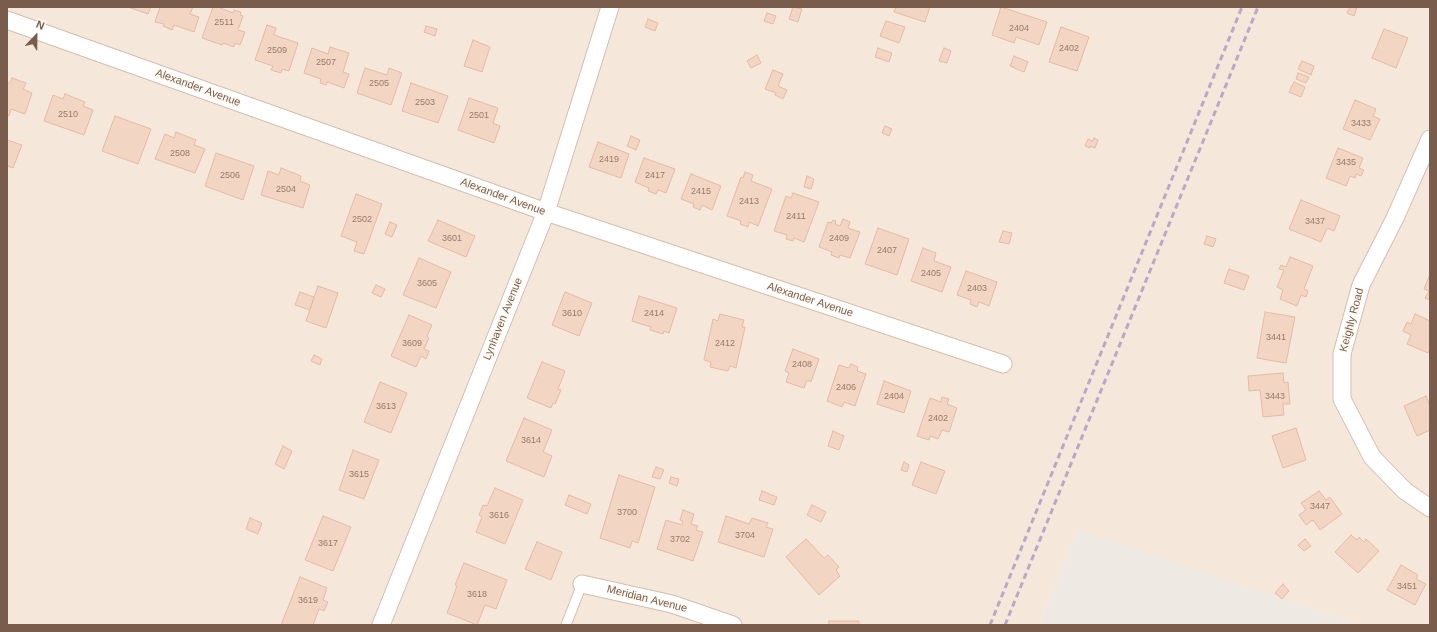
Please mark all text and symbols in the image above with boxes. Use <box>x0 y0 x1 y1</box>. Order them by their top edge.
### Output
north arrow <box>16 16 56 56</box>
text: N <box>35 18 46 32</box>
house number: 2511 <box>214 18 234 28</box>
house number: 2404 <box>1009 24 1029 34</box>
house number: 2402 <box>1059 44 1079 54</box>
house number: 2509 <box>267 46 287 56</box>
house number: 2507 <box>316 58 336 68</box>
street label: Alexander Avenue <box>154 66 242 110</box>
house number: 2505 <box>369 79 389 89</box>
house number: 2503 <box>415 98 435 108</box>
house number: 2510 <box>58 110 78 120</box>
house number: 2501 <box>469 111 489 121</box>
house number: 3433 <box>1351 119 1371 129</box>
house number: 2508 <box>170 149 190 159</box>
house number: 2419 <box>599 155 619 165</box>
house number: 3435 <box>1336 158 1356 168</box>
house number: 2506 <box>220 171 240 181</box>
house number: 2417 <box>645 171 665 181</box>
street label: Alexander Avenue <box>459 175 547 219</box>
house number: 2504 <box>276 185 296 195</box>
house number: 2415 <box>691 187 711 197</box>
house number: 2413 <box>739 197 759 207</box>
house number: 2411 <box>786 212 806 222</box>
house number: 2502 <box>352 215 372 225</box>
house number: 3437 <box>1305 217 1325 227</box>
house number: 3601 <box>442 234 462 244</box>
house number: 2409 <box>829 234 849 244</box>
house number: 2407 <box>877 246 897 256</box>
house number: 2405 <box>921 269 941 279</box>
street label: Lynhaven Avenue <box>480 276 526 362</box>
house number: 3605 <box>417 279 437 289</box>
street label: Alexander Avenue <box>765 280 855 320</box>
house number: 2403 <box>967 284 987 294</box>
street label: Keighly Road <box>1337 287 1367 353</box>
house number: 3610 <box>562 309 582 319</box>
house number: 2414 <box>644 309 664 319</box>
house number: 3441 <box>1266 333 1286 343</box>
house number: 3609 <box>402 339 422 349</box>
house number: 2412 <box>715 339 735 349</box>
house number: 2408 <box>792 360 812 370</box>
house number: 2406 <box>836 383 856 393</box>
house number: 2404 <box>884 392 904 402</box>
house number: 3443 <box>1265 392 1285 402</box>
house number: 3613 <box>376 402 396 412</box>
house number: 2402 <box>928 414 948 424</box>
house number: 3614 <box>521 436 541 446</box>
house number: 3615 <box>349 470 369 480</box>
house number: 3447 <box>1310 502 1330 512</box>
house number: 3700 <box>617 508 637 518</box>
house number: 3616 <box>489 511 509 521</box>
house number: 3704 <box>735 531 755 541</box>
house number: 3702 <box>670 535 690 545</box>
house number: 3617 <box>318 539 338 549</box>
house number: 3451 <box>1397 582 1417 592</box>
street label: Meridian Avenue <box>605 583 689 615</box>
house number: 3618 <box>467 590 487 600</box>
house number: 3619 <box>298 596 318 606</box>

